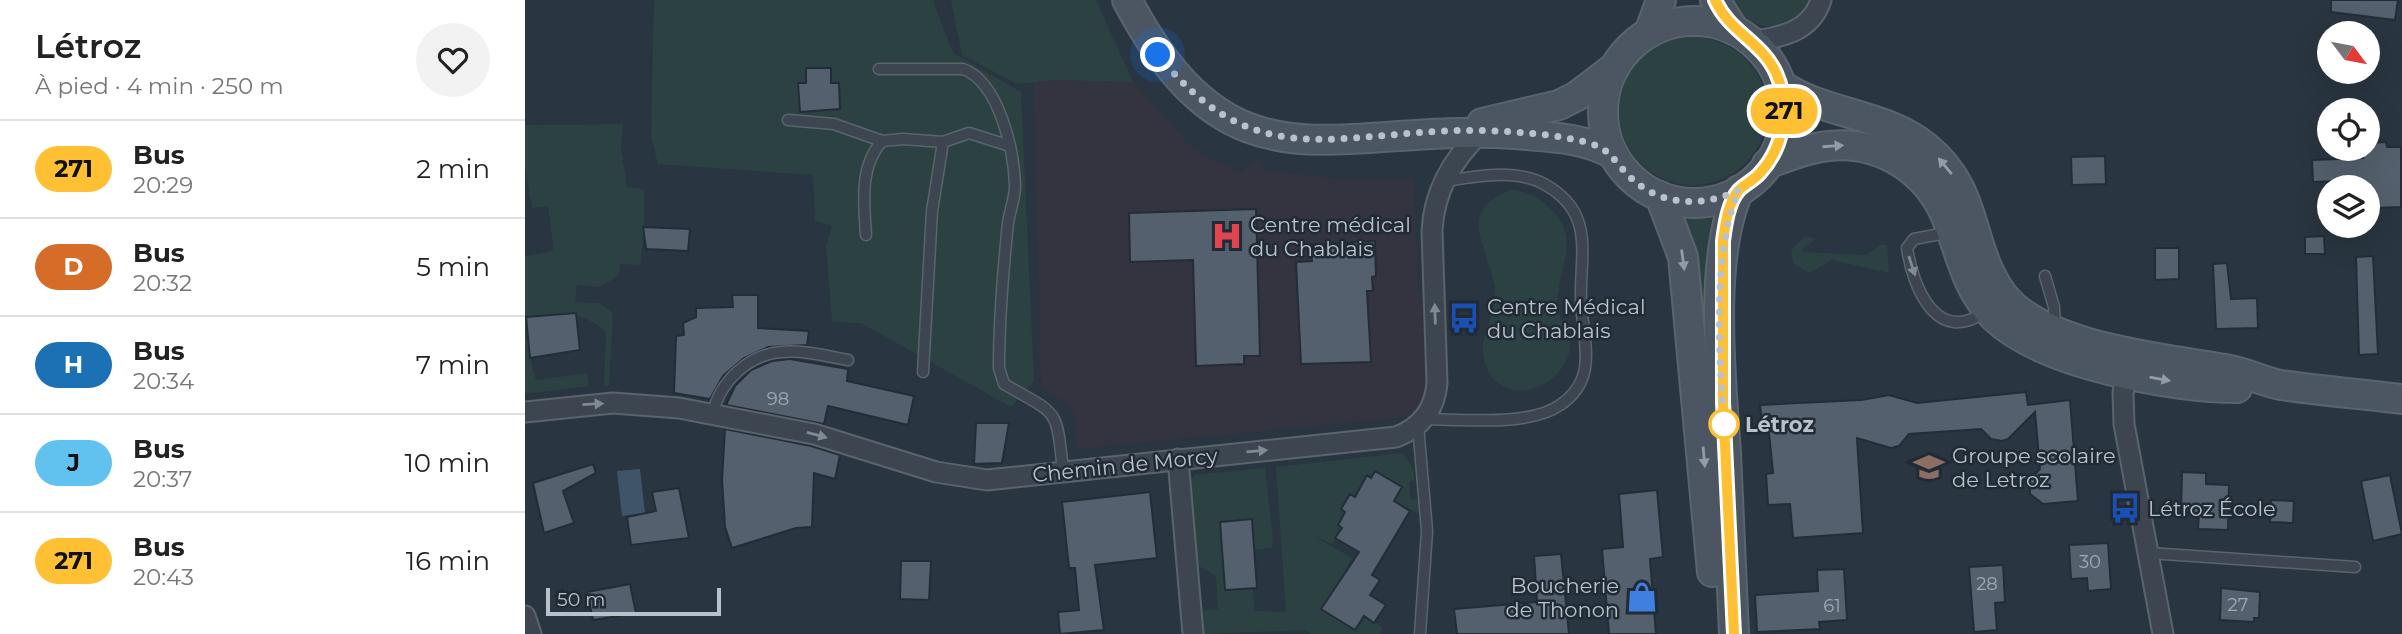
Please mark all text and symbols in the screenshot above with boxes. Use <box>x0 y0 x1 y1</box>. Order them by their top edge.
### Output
north arrow <box>2317 21 2380 84</box>
map controls <box>2317 21 2380 238</box>
button: heart <box>416 23 490 97</box>
text: Létroz <box>35 26 141 66</box>
your location <box>1140 37 1175 72</box>
text: À pied · 4 min · 250 m <box>35 72 284 100</box>
line badge: 271 <box>1744 88 1824 134</box>
text: 271 <box>1765 96 1803 125</box>
button: locate <box>2317 98 2380 161</box>
text: Bus <box>133 139 185 171</box>
one-way arrow <box>1822 140 1844 151</box>
text: 2 min <box>416 153 490 185</box>
text: 271 <box>54 154 93 183</box>
one-way arrow <box>1938 157 1953 174</box>
text: 20:29 <box>133 171 193 199</box>
button: layers <box>2317 175 2380 238</box>
place label: Centre médical du Chablais <box>1250 212 1411 261</box>
hospital icon: Centre médical du Chablais <box>1210 219 1244 253</box>
text: Bus <box>133 237 185 269</box>
one-way arrow <box>1677 249 1688 271</box>
text: 5 min <box>416 251 490 283</box>
text: D <box>64 252 83 281</box>
one-way arrow <box>1907 255 1918 276</box>
text: 20:32 <box>133 269 192 297</box>
place label: Centre Médical du Chablais <box>1487 294 1646 343</box>
bus stop icon: Centre Médical du Chablais <box>1447 301 1481 335</box>
one-way arrow <box>1429 303 1441 325</box>
text: Bus <box>133 335 185 367</box>
text: 7 min <box>416 349 490 381</box>
text: H <box>64 350 83 379</box>
text: 20:34 <box>133 367 194 395</box>
one-way arrow <box>2149 374 2171 385</box>
house number: 98 <box>767 388 789 410</box>
one-way arrow <box>582 399 604 410</box>
marker: Létroz <box>1709 409 1739 439</box>
place label: Létroz <box>1745 412 1814 437</box>
one-way arrow <box>807 431 828 441</box>
text: Bus <box>133 433 185 465</box>
street label: Chemin de Morcy <box>1031 443 1220 487</box>
place label: Groupe scolaire de Letroz <box>1952 443 2116 492</box>
one-way arrow <box>1247 445 1269 456</box>
one-way arrow <box>1699 446 1710 468</box>
text: 10 min <box>404 447 490 479</box>
text: J <box>67 448 80 477</box>
school or university icon: Groupe scolaire de Letroz <box>1912 450 1946 484</box>
text: 20:37 <box>133 465 192 493</box>
bus stop icon: Létroz École <box>2108 491 2142 525</box>
place label: Létroz École <box>2148 496 2276 521</box>
text: Bus <box>133 531 185 563</box>
text: 16 min <box>406 545 490 577</box>
text: 271 <box>54 546 93 575</box>
house number: 30 <box>2079 551 2101 573</box>
text: 20:43 <box>133 563 194 591</box>
place label: Boucherie de Thonon <box>1506 573 1619 622</box>
house number: 28 <box>1976 573 1998 595</box>
shop icon: Boucherie de Thonon <box>1625 580 1659 614</box>
scale bar <box>546 585 721 617</box>
text: 50 m <box>557 588 605 611</box>
house number: 27 <box>2228 594 2248 616</box>
house number: 61 <box>1823 595 1841 617</box>

